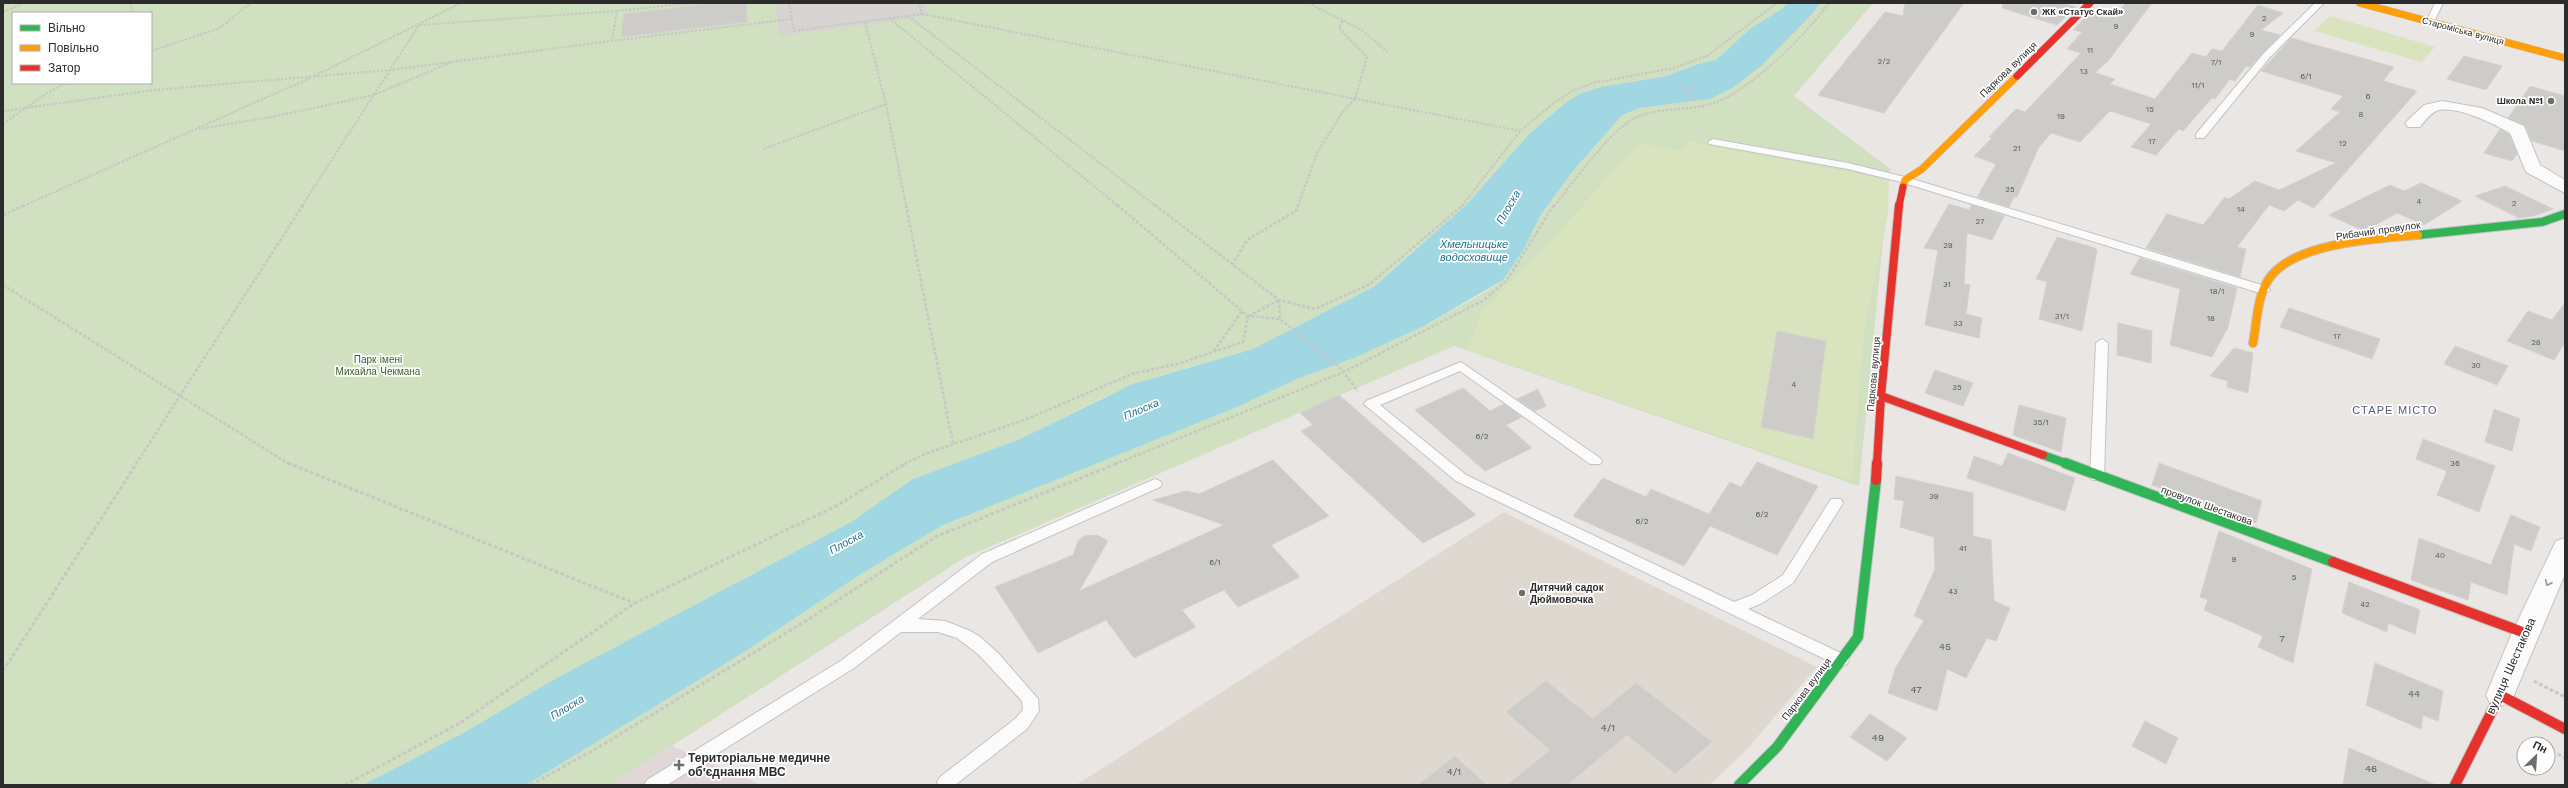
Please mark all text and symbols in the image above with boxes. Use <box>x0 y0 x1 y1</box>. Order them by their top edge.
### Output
marker: ЖК «Статус Скай» <box>2029 7 2039 17</box>
place label: ЖК «Статус Скай» <box>2041 7 2123 17</box>
legend <box>12 12 152 84</box>
house number: 2 <box>2262 14 2267 23</box>
street label: Староміська вулиця <box>2421 15 2505 47</box>
text: Вільно <box>48 21 86 35</box>
house number: 9 <box>2114 22 2119 31</box>
house number: 9 <box>2250 30 2255 39</box>
street label: Паркова вулиця <box>1978 39 2039 99</box>
text: Повільно <box>48 41 99 55</box>
house number: 11 <box>2087 46 2093 55</box>
house number: 2/2 <box>1878 57 1891 66</box>
house number: 7/1 <box>2211 58 2221 67</box>
text: Затор <box>48 61 81 75</box>
house number: 13 <box>2080 67 2088 76</box>
house number: 6/1 <box>2300 72 2312 81</box>
house number: 11/1 <box>2192 81 2204 90</box>
house number: 6 <box>2366 92 2371 101</box>
place label: Школа №1 <box>2497 96 2543 106</box>
marker: Школа №1 <box>2546 96 2556 106</box>
house number: 15 <box>2146 105 2154 114</box>
house number: 8 <box>2359 110 2364 119</box>
house number: 19 <box>2057 112 2065 121</box>
house number: 17 <box>2148 137 2156 146</box>
house number: 12 <box>2339 139 2347 148</box>
house number: 21 <box>2013 144 2021 153</box>
house number: 25 <box>2005 185 2015 194</box>
water label: Плоска <box>1494 188 1523 227</box>
house number: 4 <box>2417 197 2422 206</box>
house number: 2 <box>2512 199 2517 208</box>
house number: 14 <box>2237 205 2245 214</box>
house number: 27 <box>1976 217 1985 226</box>
street label: Рибачий провулок <box>2335 219 2422 242</box>
water label: Хмельницьке водосховище <box>1439 238 1508 264</box>
house number: 29 <box>1943 241 1953 250</box>
house number: 31 <box>1943 280 1951 289</box>
house number: 18/1 <box>2210 287 2224 296</box>
house number: 31/1 <box>2055 312 2069 321</box>
house number: 18 <box>2207 314 2215 323</box>
house number: 33 <box>1953 319 1963 328</box>
house number: 17 <box>2333 332 2341 341</box>
street label: Паркова вулиця <box>1865 336 1882 412</box>
house number: 28 <box>2531 338 2541 347</box>
park label: Парк імені Михайла Чекмана <box>336 354 421 377</box>
house number: 30 <box>2471 361 2481 370</box>
house number: 4 <box>1792 380 1797 389</box>
house number: 35 <box>1952 383 1962 392</box>
water label: Плоска <box>1122 396 1161 423</box>
district label: СТАРЕ МІСТО <box>2352 404 2438 417</box>
house number: 35/1 <box>2033 418 2049 427</box>
house number: 6/2 <box>1475 432 1489 441</box>
house number: 36 <box>2450 459 2460 468</box>
street label: провулок Шестакова <box>2160 484 2254 527</box>
house number: 39 <box>1929 492 1939 501</box>
house number: 6/2 <box>1755 510 1769 519</box>
house number: 6/2 <box>1635 517 1649 526</box>
water label: Плоска <box>827 528 866 557</box>
house number: 41 <box>1959 544 1967 553</box>
house number: 40 <box>2435 551 2445 560</box>
house number: 9 <box>2232 555 2237 564</box>
house number: 6/1 <box>1209 558 1221 567</box>
house number: 5 <box>2292 573 2297 582</box>
one-way arrow <box>2545 579 2553 586</box>
place label: Дитячий садок Дюймовочка <box>1530 582 1605 605</box>
house number: 43 <box>1948 587 1958 596</box>
marker: Дитячий садок Дюймовочка <box>1517 588 1527 598</box>
house number: 42 <box>2360 600 2370 609</box>
street label: вулиця Шестакова <box>2484 615 2539 716</box>
house number: 7 <box>2279 633 2285 644</box>
house number: 45 <box>1939 641 1951 652</box>
street label: Паркова вулиця <box>1779 656 1833 723</box>
house number: 47 <box>1910 684 1922 695</box>
house number: 44 <box>2408 688 2420 699</box>
water label: Плоска <box>548 692 587 723</box>
house number: 4/1 <box>1601 722 1615 733</box>
house number: 49 <box>1872 732 1884 743</box>
north arrow <box>2516 736 2556 776</box>
text: Пн <box>2531 738 2549 756</box>
place label: Територіальне медичне об'єднання МВС <box>688 751 831 779</box>
marker: Територіальне медичне об'єднання МВС <box>673 759 685 771</box>
house number: 46 <box>2365 763 2377 774</box>
house number: 4/1 <box>1447 766 1461 777</box>

